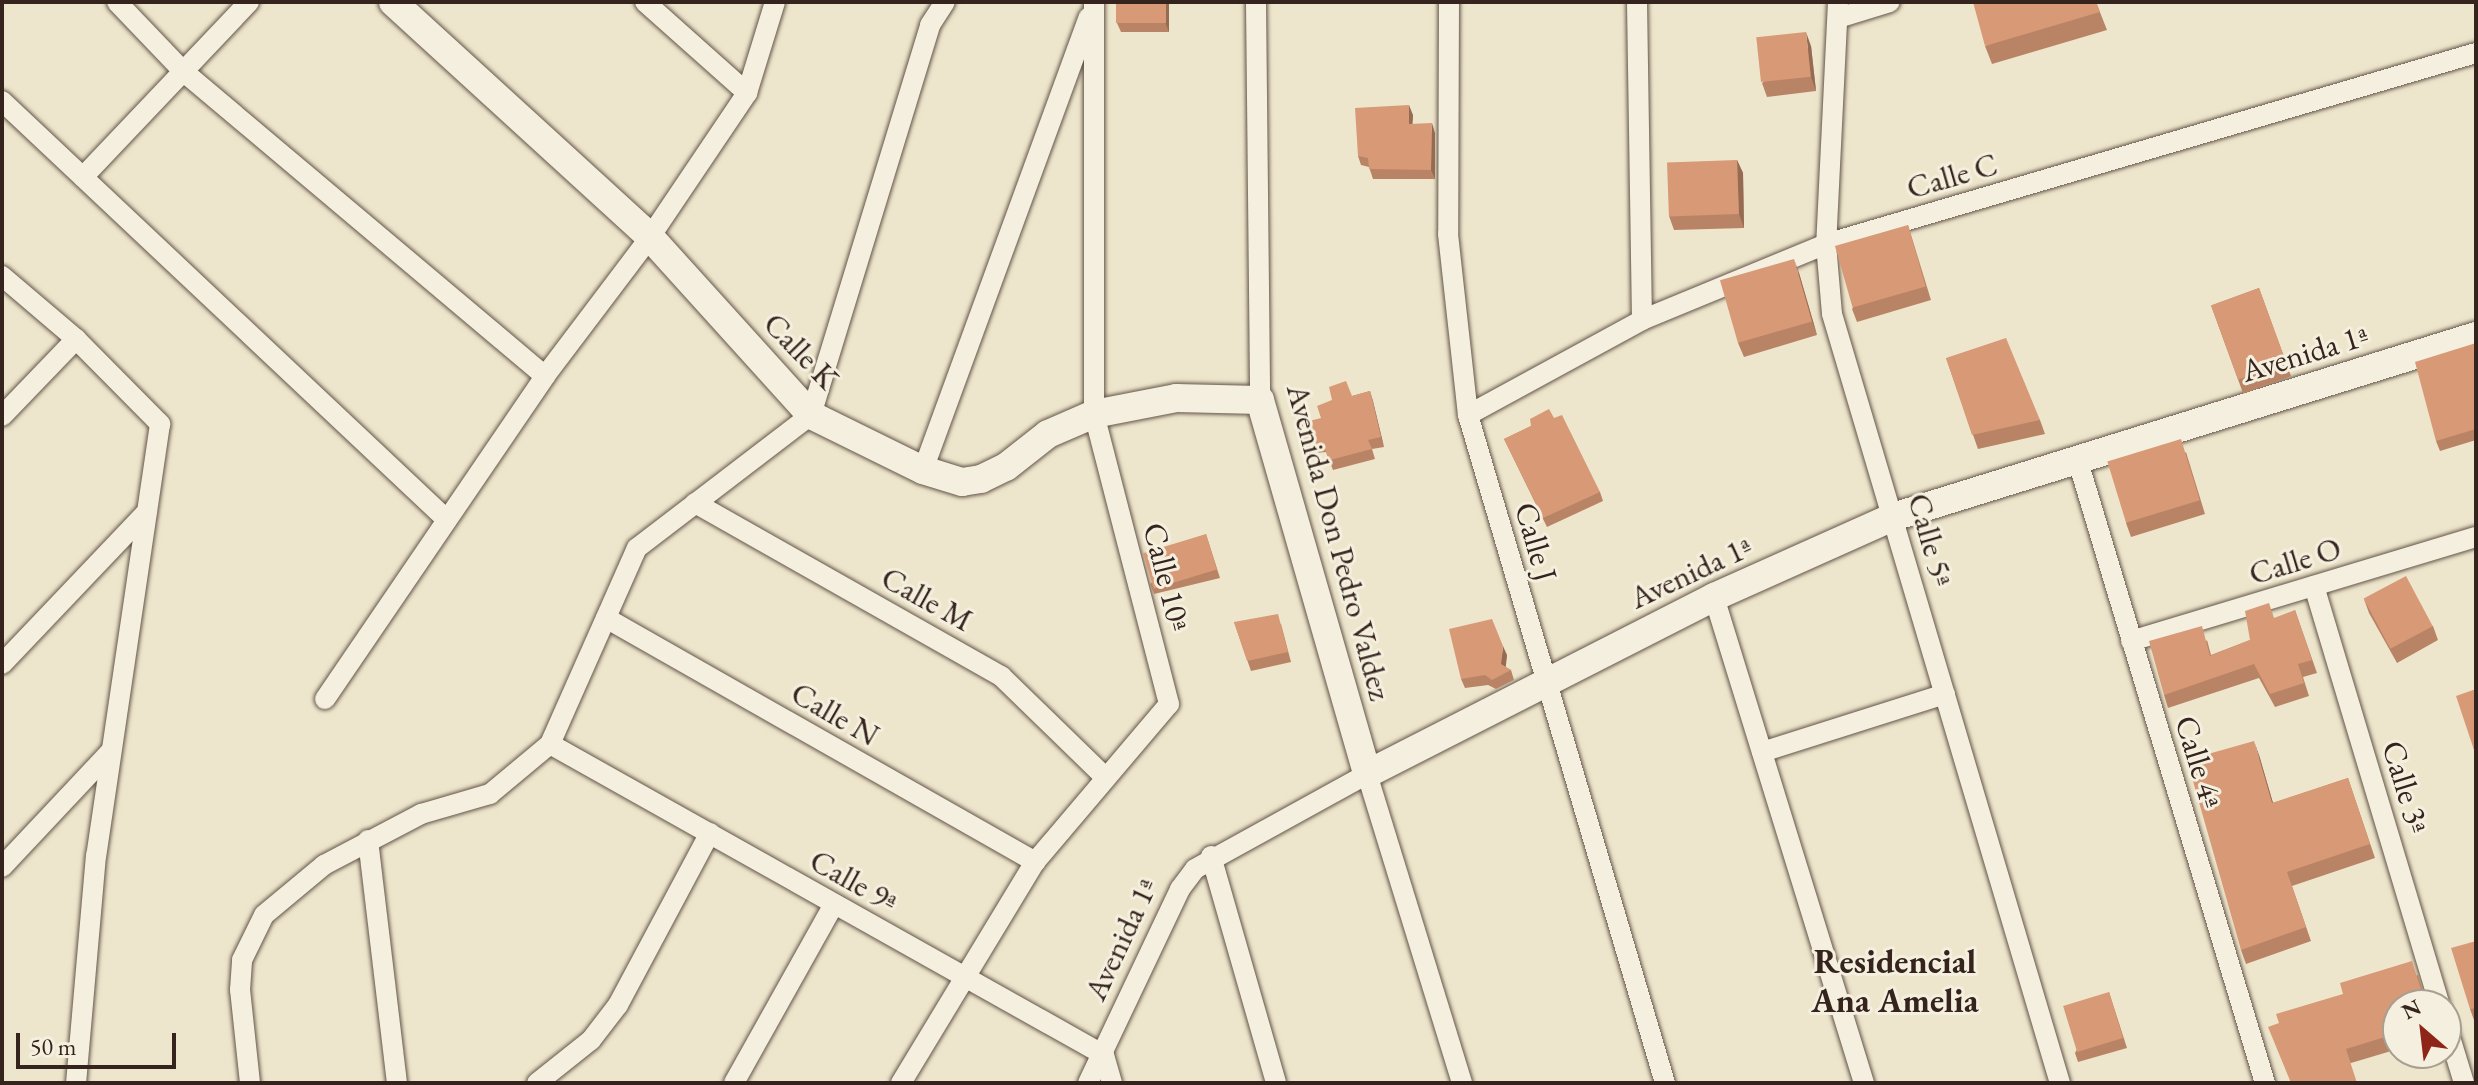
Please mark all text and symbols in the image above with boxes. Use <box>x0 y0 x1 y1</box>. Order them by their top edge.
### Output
street label: Calle C <box>1902 145 2002 207</box>
street label: Calle K <box>755 305 847 397</box>
street label: Avenida 1ª <box>2237 315 2373 391</box>
street label: Avenida Don Pedro Valdez <box>1278 380 1400 704</box>
street label: Calle 5ª <box>1899 489 1963 591</box>
street label: Calle J <box>1506 498 1566 586</box>
street label: Calle 10ª <box>1135 519 1199 635</box>
street label: Avenida 1ª <box>1624 527 1758 617</box>
street label: Calle O <box>2244 529 2346 593</box>
street label: Calle M <box>875 558 979 640</box>
street label: Calle N <box>784 674 886 754</box>
street label: Calle 4ª <box>2167 711 2231 813</box>
street label: Calle 3ª <box>2374 736 2438 838</box>
street label: Calle 9ª <box>803 841 905 921</box>
street label: Avenida 1ª <box>1076 872 1166 1006</box>
district label: Residencial Ana Amelia <box>1811 941 1979 1020</box>
north arrow <box>2382 989 2462 1069</box>
text: N <box>2397 992 2426 1026</box>
scale bar <box>20 1017 180 1067</box>
text: 50 m <box>30 1031 77 1062</box>

